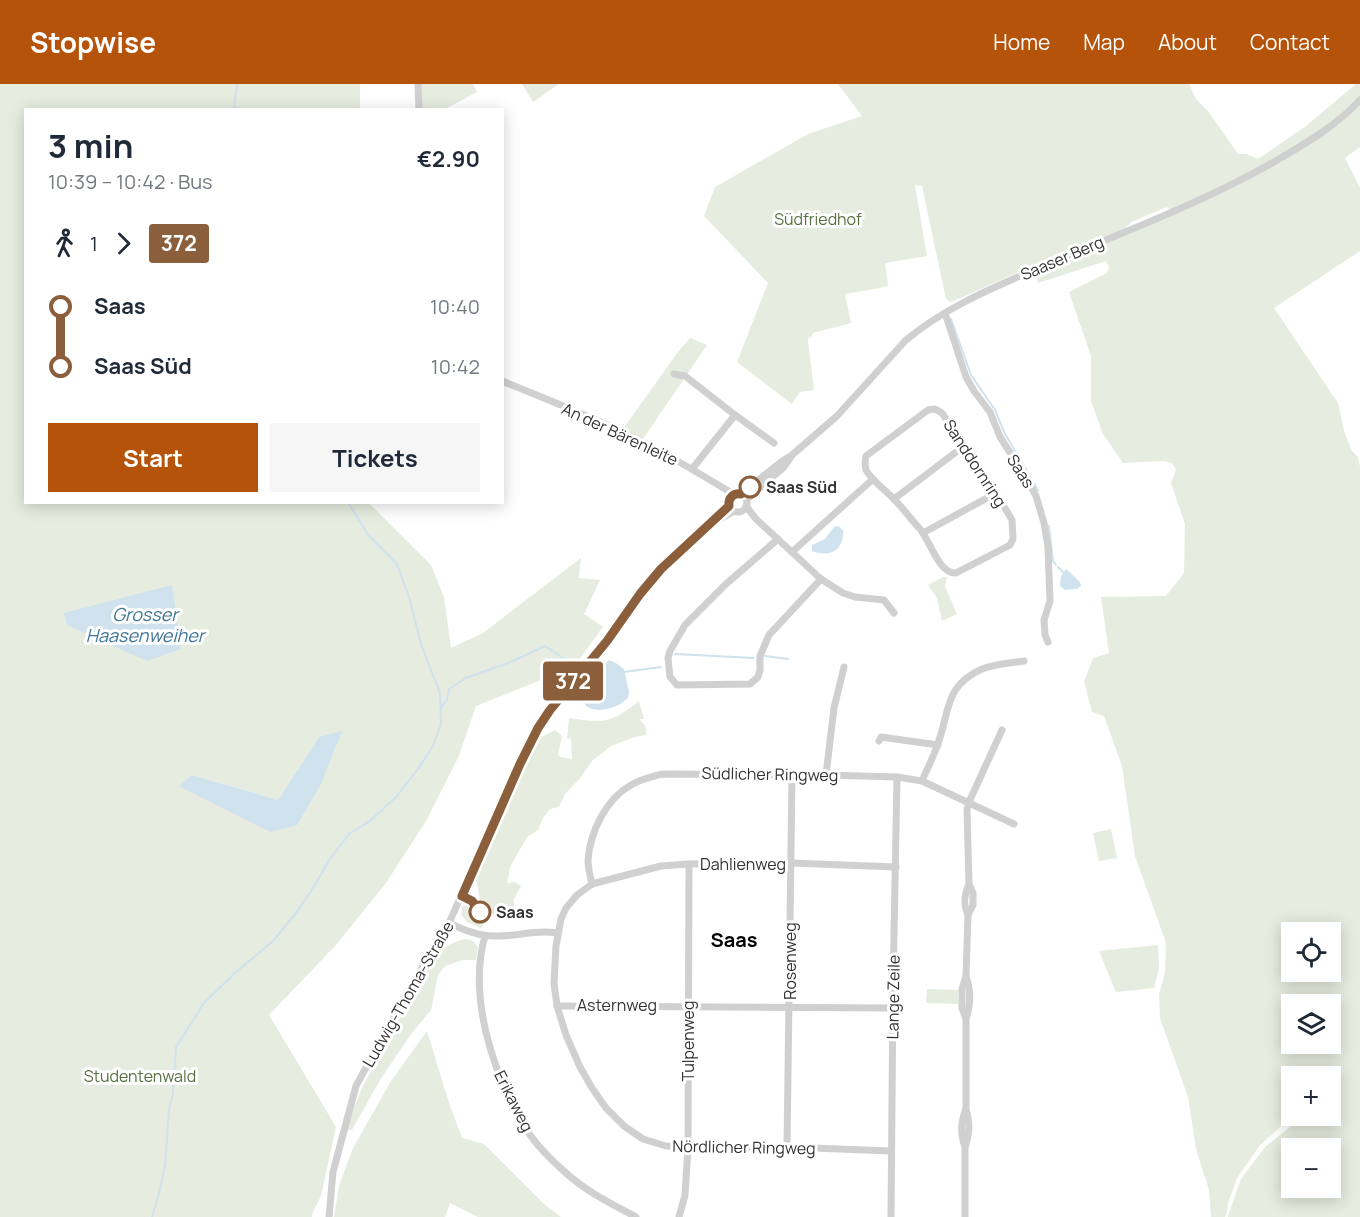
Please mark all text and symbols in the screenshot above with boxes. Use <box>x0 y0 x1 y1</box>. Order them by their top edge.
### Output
text: Stopwise <box>30 23 156 61</box>
text: Home <box>993 28 1050 56</box>
text: Map <box>1083 28 1125 56</box>
text: About <box>1158 28 1217 56</box>
text: Contact <box>1250 28 1330 56</box>
text: 3 min <box>48 123 133 168</box>
text: €2.90 <box>417 144 480 174</box>
text: 10:39 – 10:42 · Bus <box>48 168 213 195</box>
park label: Südfriedhof <box>774 208 862 230</box>
icon: walk <box>48 227 81 260</box>
icon: forward <box>107 227 140 260</box>
text: 372 <box>161 229 197 257</box>
text: 1 <box>90 230 98 257</box>
street label: Saaser Berg <box>1017 231 1107 285</box>
text: Saas <box>94 291 146 321</box>
text: 10:40 <box>430 293 480 320</box>
text: Saas Süd <box>94 351 192 381</box>
text: 10:42 <box>431 353 480 380</box>
street label: An der Bärenleite <box>558 397 682 471</box>
street label: Sanddornring <box>938 415 1012 511</box>
button: Start <box>48 423 258 492</box>
button: Tickets <box>270 423 480 492</box>
street label: Saas <box>1002 450 1040 492</box>
marker: Saas Süd <box>739 476 761 498</box>
place label: Saas Süd <box>766 476 837 498</box>
water label: Grosser Haasenweiher <box>86 602 207 647</box>
line badge: 372 <box>538 662 608 700</box>
text: 372 <box>555 667 591 695</box>
street label: Südlicher Ringweg <box>702 762 838 786</box>
street label: Dahlienweg <box>700 853 786 875</box>
marker: Saas <box>469 901 491 923</box>
place label: Saas <box>496 901 534 923</box>
street label: Ludwig-Thoma-Straße <box>357 917 459 1071</box>
street label: Rosenweg <box>779 922 801 1000</box>
map controls <box>1281 922 1341 1198</box>
button: locate <box>1281 922 1341 982</box>
district label: Saas <box>710 926 758 953</box>
street label: Lange Zeile <box>881 955 905 1039</box>
street label: Asternweg <box>577 994 657 1016</box>
button: layers <box>1281 994 1341 1054</box>
street label: Tulpenweg <box>677 1001 699 1081</box>
park label: Studentenwald <box>84 1065 196 1087</box>
button: + <box>1281 1066 1341 1126</box>
street label: Erikaweg <box>489 1067 539 1135</box>
street label: Nördlicher Ringweg <box>672 1135 816 1159</box>
button: − <box>1281 1138 1341 1198</box>

